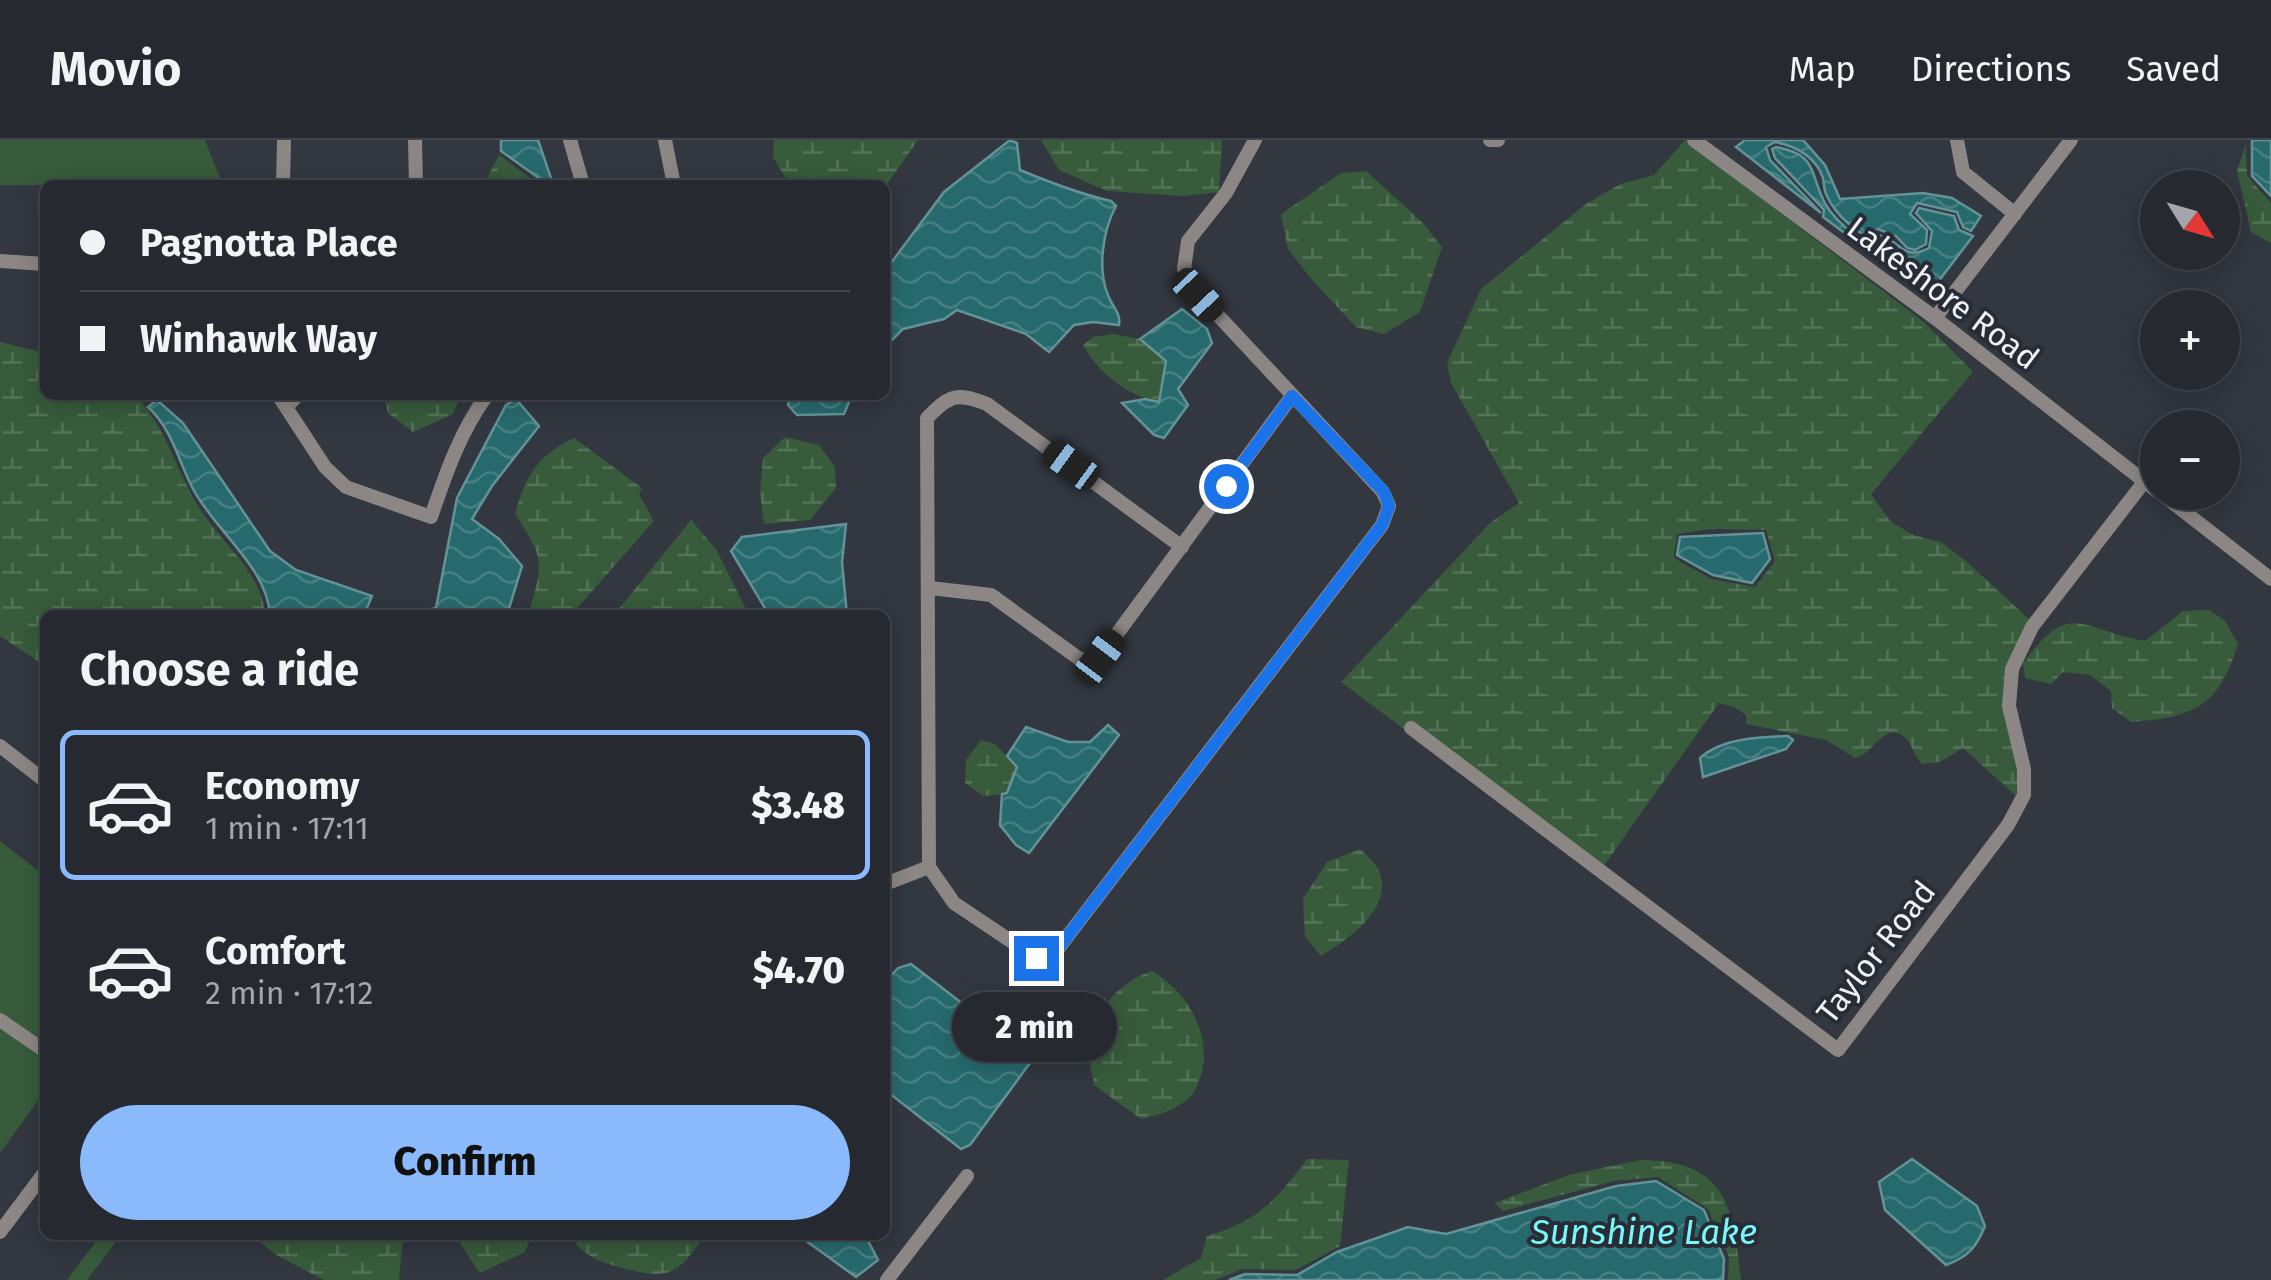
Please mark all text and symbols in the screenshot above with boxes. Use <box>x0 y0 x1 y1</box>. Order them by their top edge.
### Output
text: Movio <box>50 40 182 98</box>
text: Map <box>1789 48 1856 90</box>
text: Directions <box>1911 48 2071 90</box>
text: Saved <box>2126 48 2221 90</box>
north arrow <box>2140 170 2240 270</box>
map controls <box>2140 170 2240 510</box>
street label: Lakeshore Road <box>1840 209 2046 377</box>
text: Pagnotta Place <box>140 220 398 266</box>
car <box>1167 263 1229 327</box>
button: + <box>2140 290 2240 390</box>
text: Winhawk Way <box>140 316 377 362</box>
button: − <box>2140 410 2240 510</box>
car <box>1038 435 1104 495</box>
route start <box>1204 464 1249 509</box>
car <box>1070 624 1130 690</box>
text: Choose a ride <box>80 643 359 697</box>
icon: car <box>85 760 175 850</box>
text: Economy <box>205 763 360 809</box>
text: $3.48 <box>751 782 845 828</box>
text: 1 min · 17:11 <box>205 809 369 847</box>
street label: Taylor Road <box>1809 873 1943 1031</box>
icon: car <box>85 925 175 1015</box>
text: Comfort <box>205 928 346 974</box>
route end <box>1014 936 1059 981</box>
text: $4.70 <box>753 947 845 993</box>
text: 2 min · 17:12 <box>205 974 373 1012</box>
callout: 2 min <box>954 993 1118 1063</box>
text: 2 min <box>995 1008 1074 1046</box>
button: Confirm <box>80 1105 850 1220</box>
water label: Sunshine Lake <box>1530 1211 1757 1253</box>

